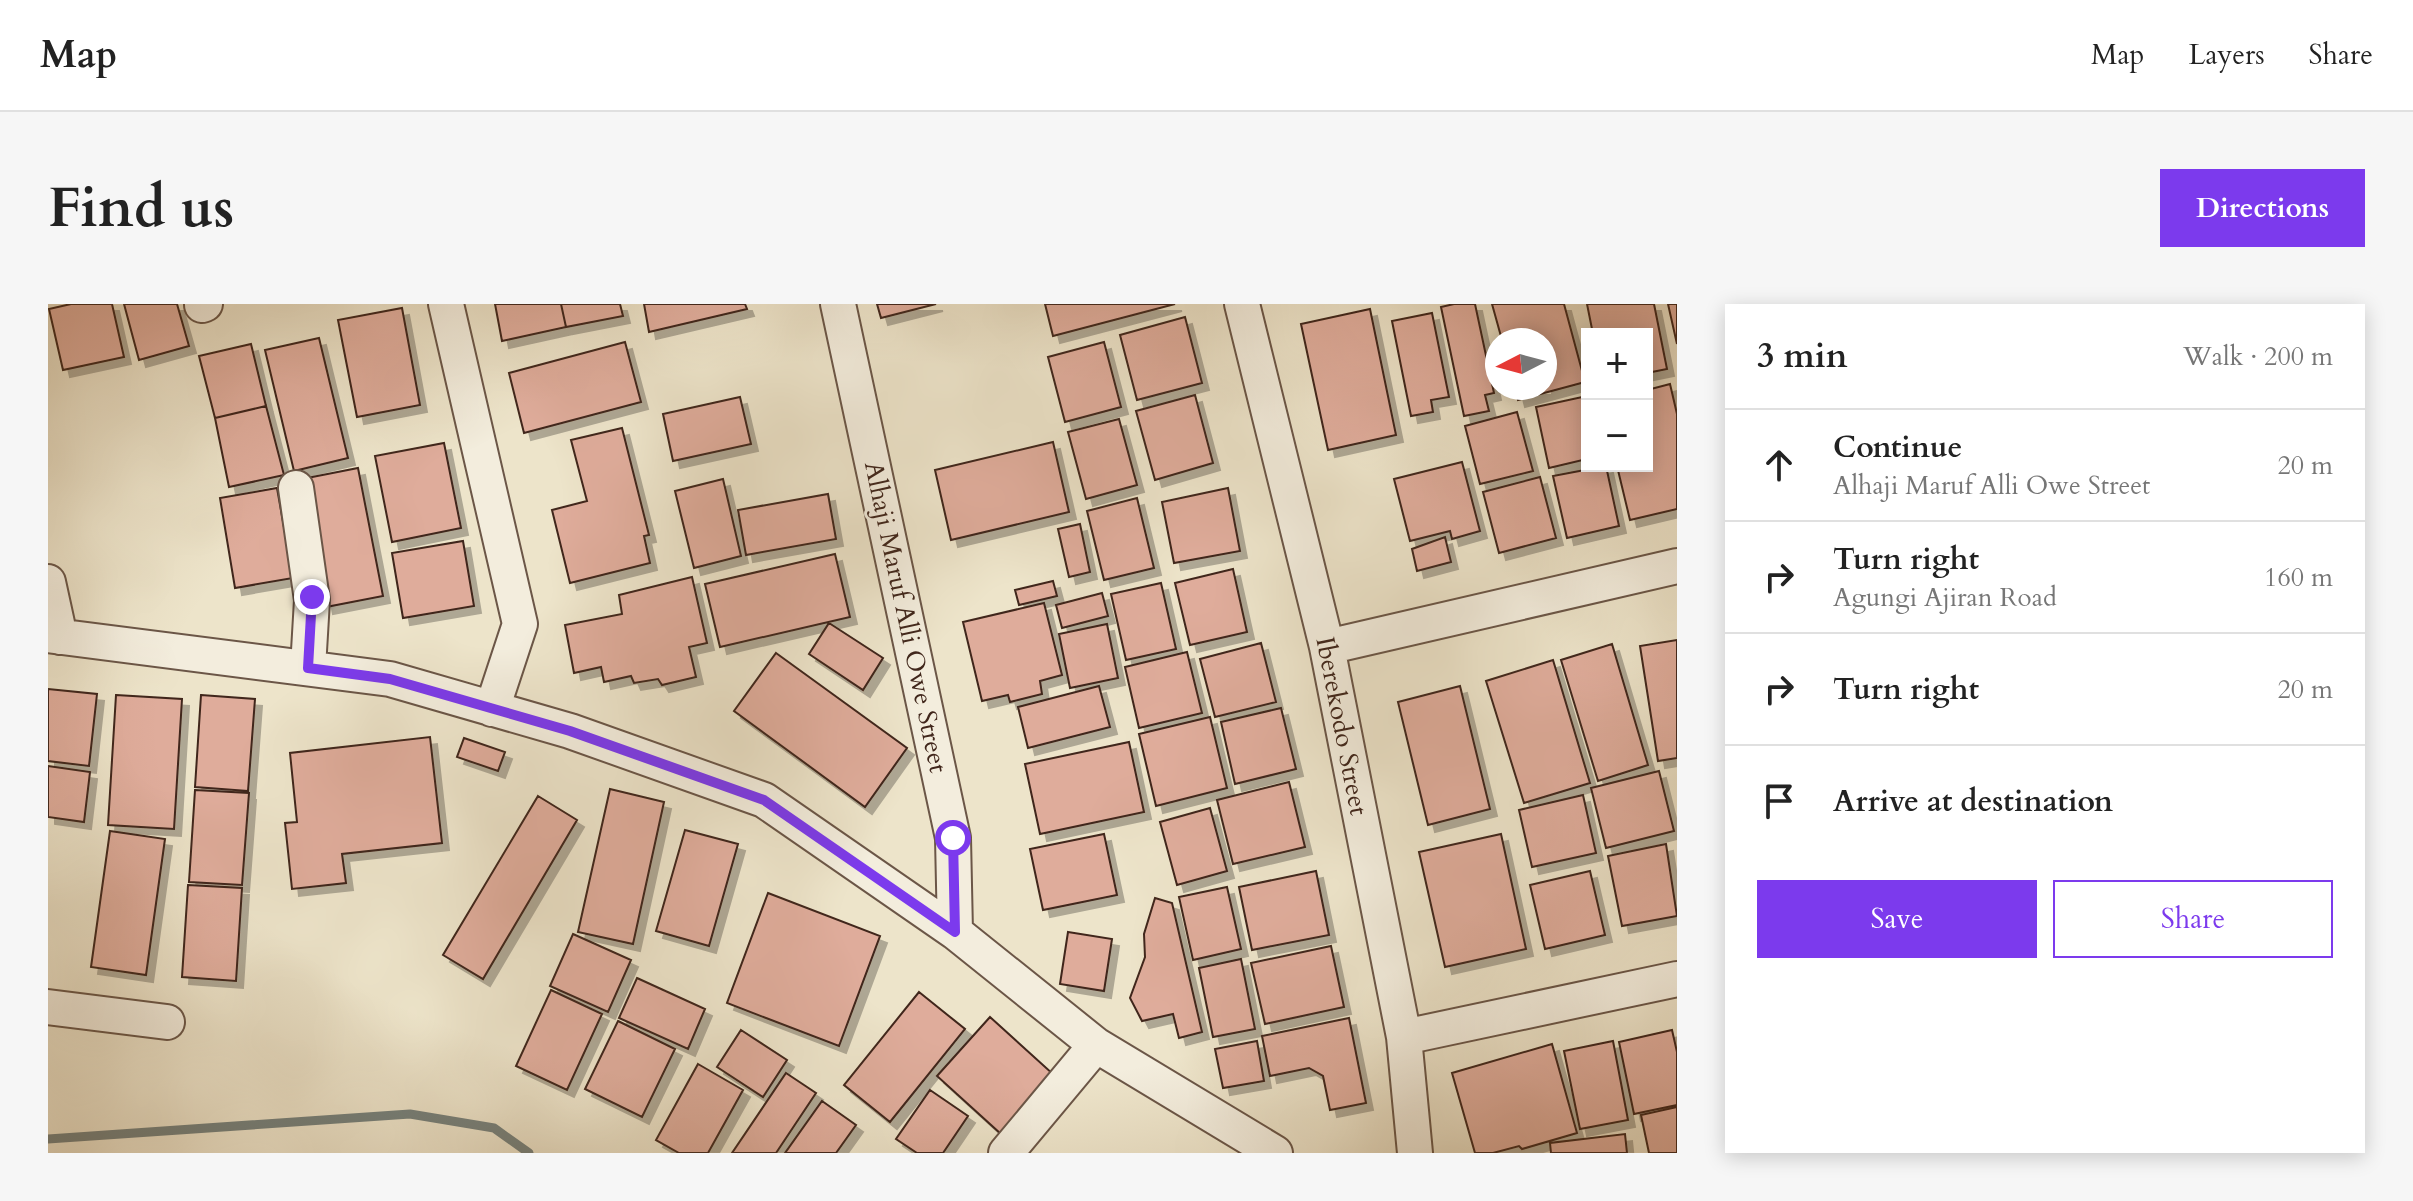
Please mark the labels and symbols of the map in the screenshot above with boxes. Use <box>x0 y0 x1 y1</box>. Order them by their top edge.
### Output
north arrow <box>1485 328 1557 400</box>
street label: Alhaji Maruf Alli Owe Street <box>856 458 956 776</box>
route end <box>294 579 330 615</box>
street label: Iberekodo Street <box>1308 634 1376 818</box>
route start <box>935 820 971 856</box>

